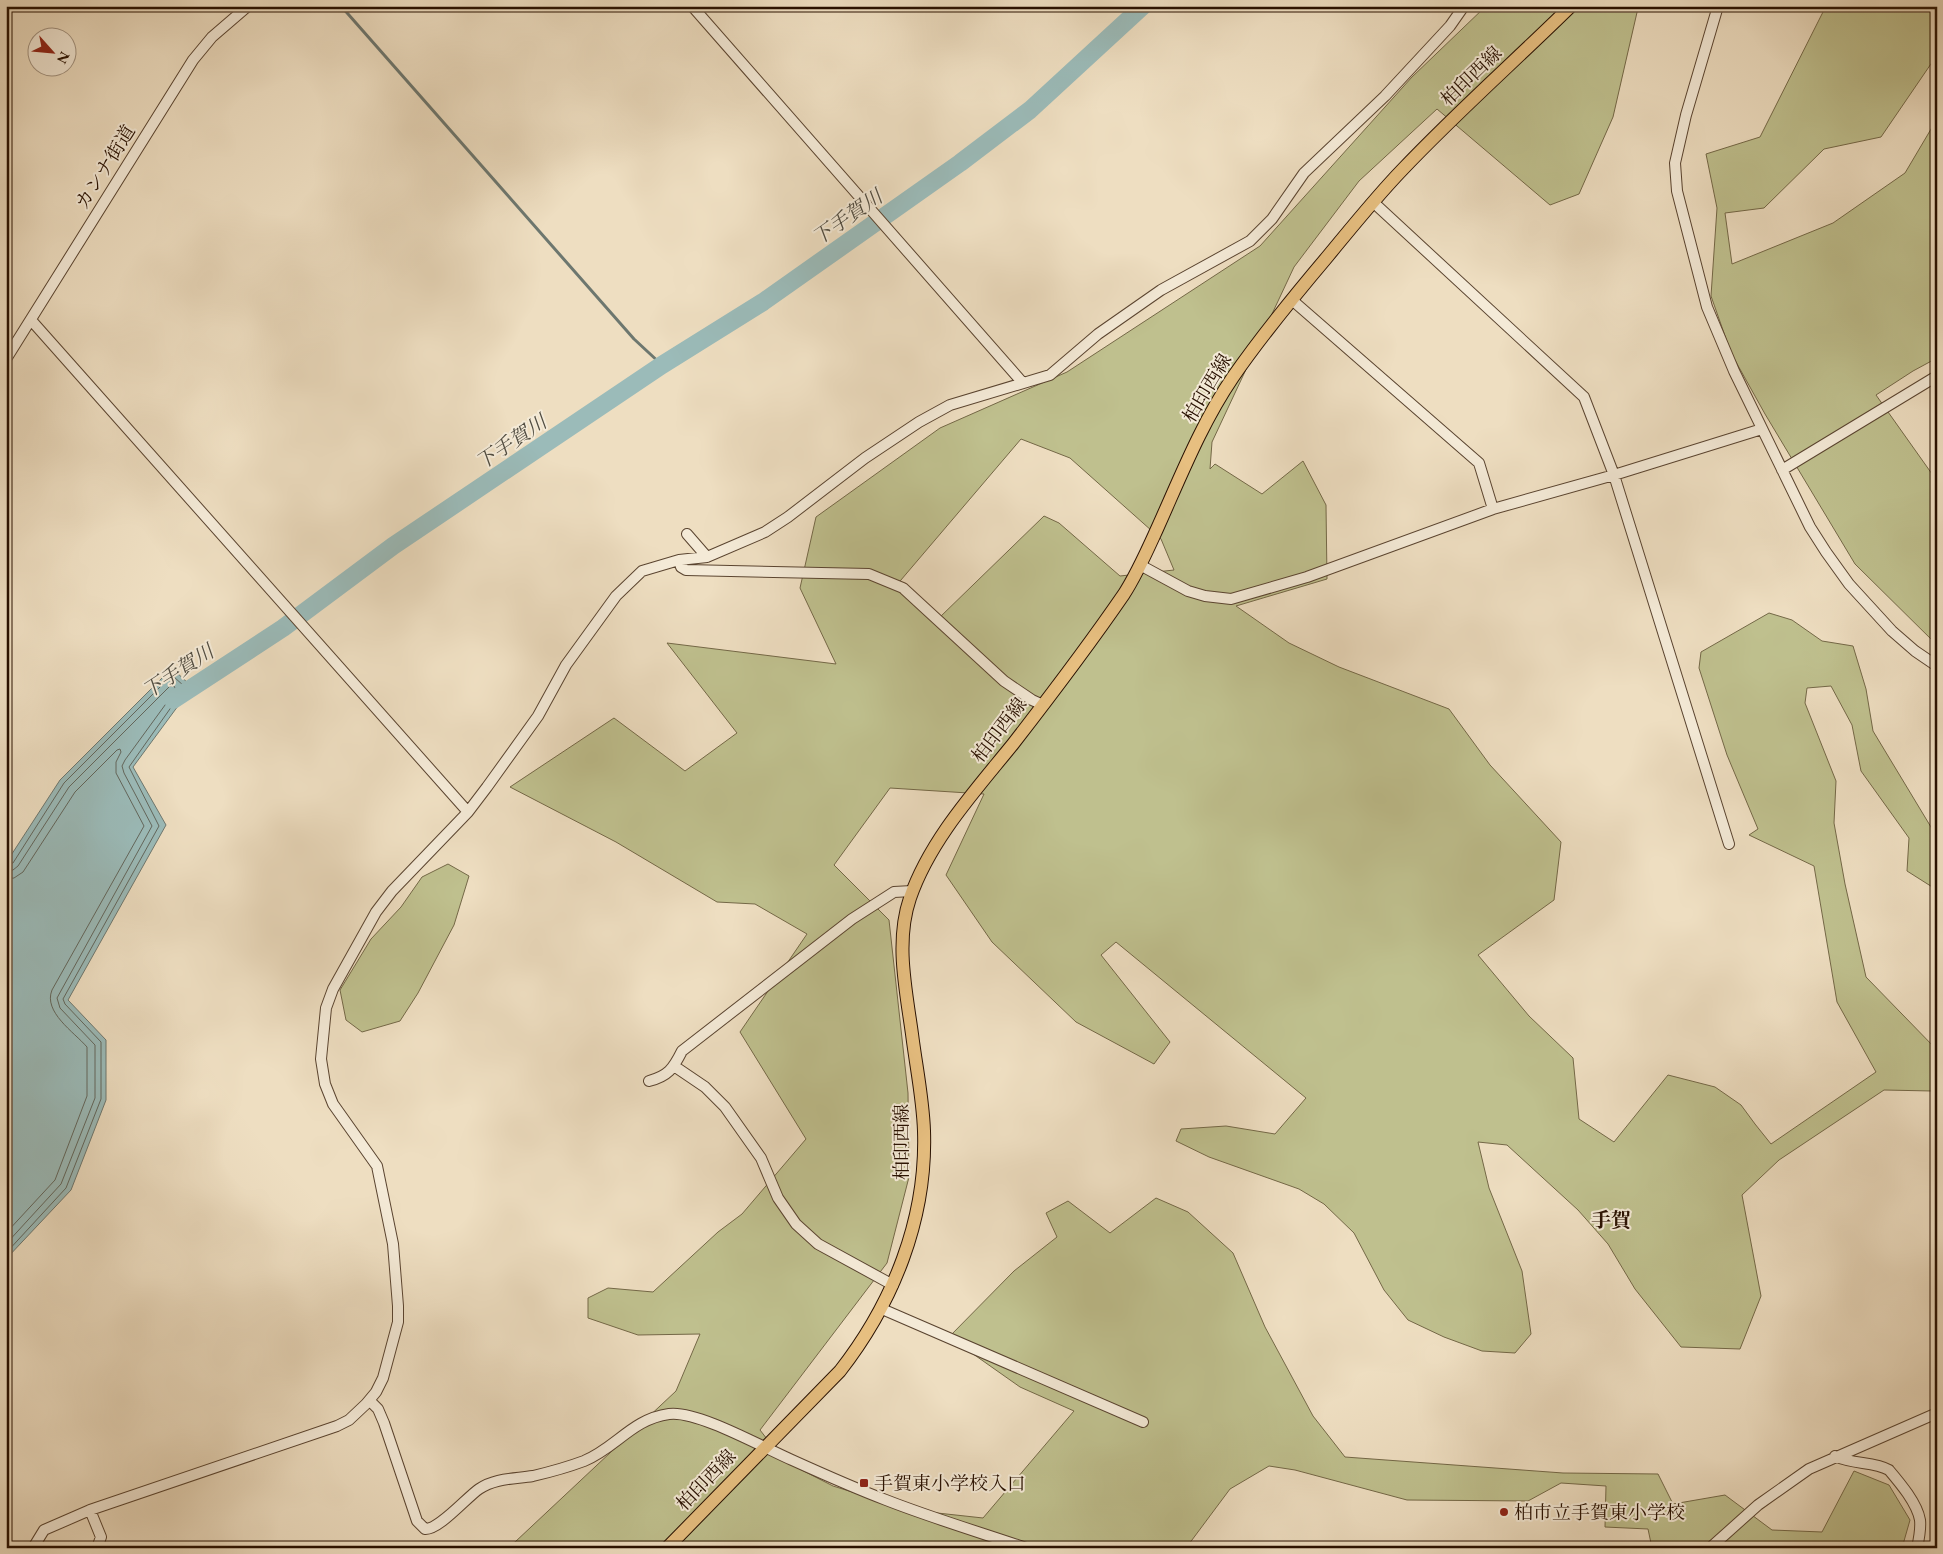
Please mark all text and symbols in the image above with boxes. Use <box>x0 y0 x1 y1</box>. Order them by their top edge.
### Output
north arrow <box>28 28 78 78</box>
street label: 柏印西線 <box>1435 41 1507 111</box>
text: N <box>53 49 74 68</box>
street label: カンナ街道 <box>69 120 141 214</box>
water label: 下手賀川 <box>807 182 889 251</box>
street label: 柏印西線 <box>1177 349 1237 427</box>
water label: 下手賀川 <box>471 408 553 475</box>
water label: 下手賀川 <box>137 637 220 704</box>
street label: 柏印西線 <box>966 692 1032 768</box>
street label: 柏印西線 <box>889 1104 914 1180</box>
district label: 手賀 <box>1591 1207 1631 1233</box>
street label: 柏印西線 <box>671 1444 741 1516</box>
place label: 手賀東小学校入口 <box>874 1471 1026 1496</box>
marker: 手賀東小学校入口 <box>858 1477 870 1489</box>
place label: 柏市立手賀東小学校 <box>1514 1500 1685 1525</box>
marker: 柏市立手賀東小学校 <box>1498 1506 1510 1518</box>

